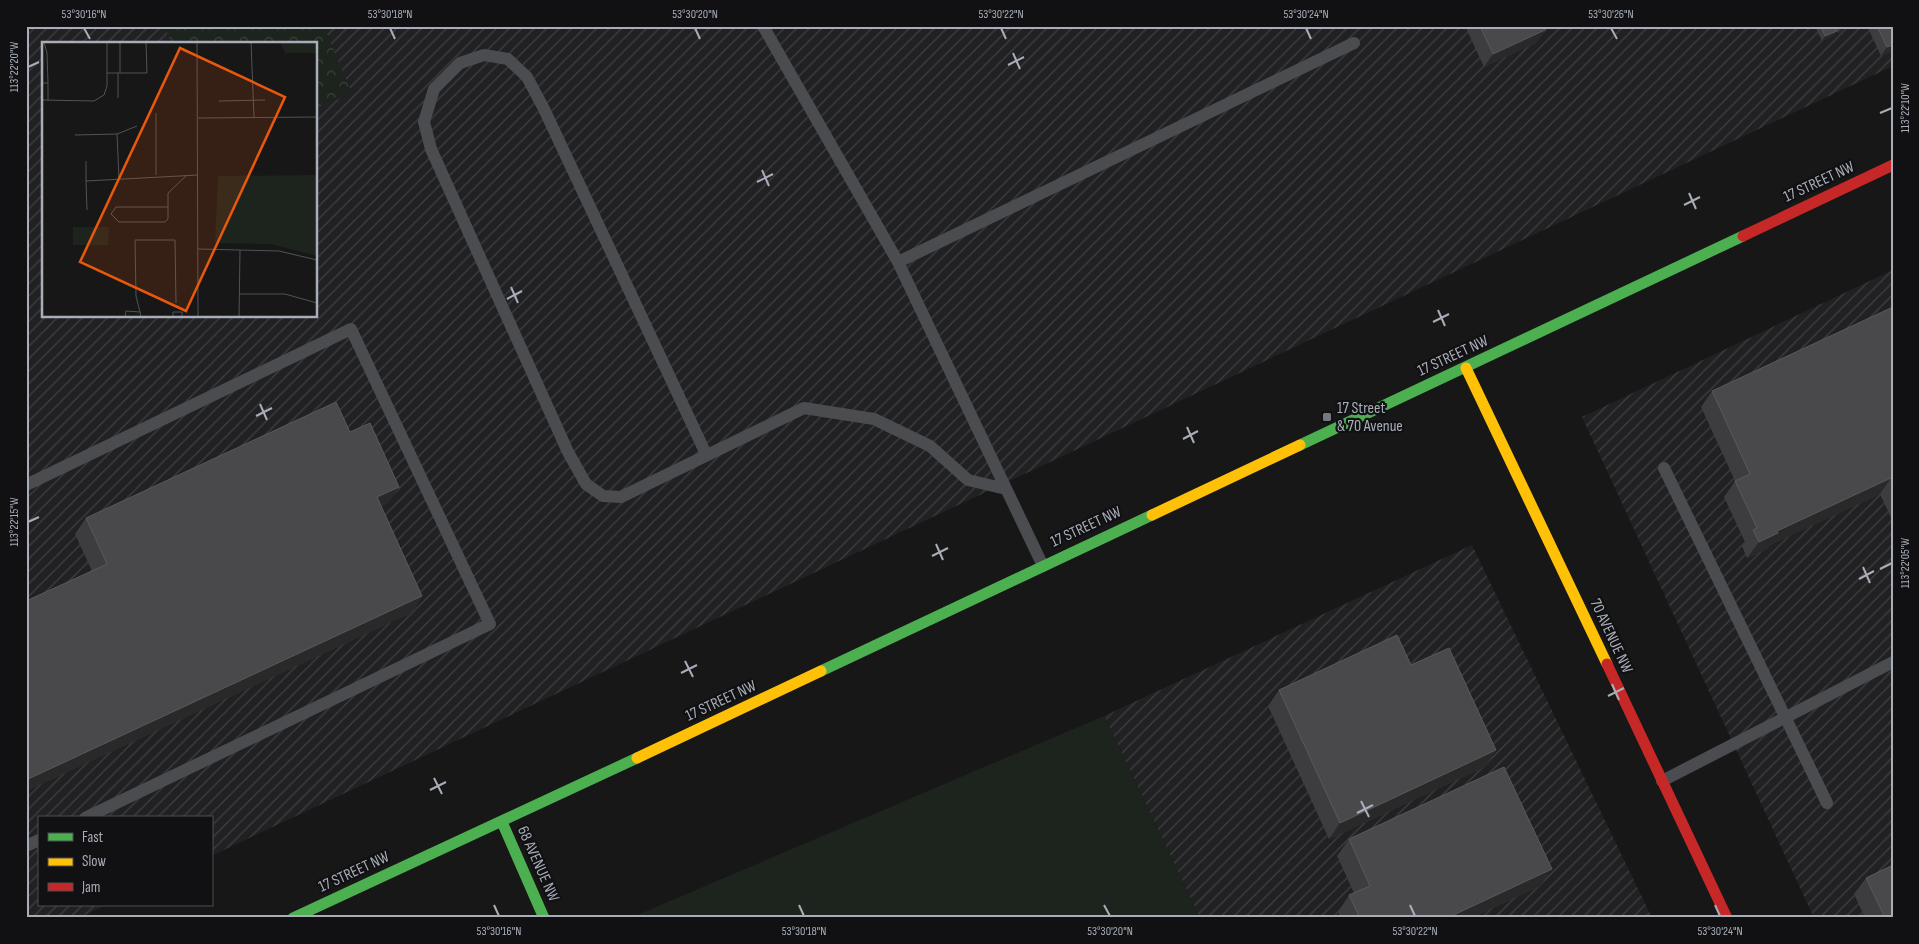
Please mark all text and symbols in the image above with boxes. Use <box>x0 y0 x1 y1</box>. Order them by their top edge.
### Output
text: 53°30'16"N <box>62 7 106 22</box>
text: 53°30'18"N <box>368 7 412 22</box>
text: 53°30'20"N <box>672 7 718 22</box>
text: 53°30'22"N <box>978 7 1024 22</box>
text: 53°30'24"N <box>1283 7 1329 22</box>
text: 53°30'26"N <box>1588 7 1634 22</box>
text: 113°22'20"W <box>7 42 22 92</box>
inset map <box>42 42 318 318</box>
text: 113°22'10"W <box>1898 83 1913 133</box>
street label: 17 STREET NW <box>1781 157 1858 207</box>
street label: 17 STREET NW <box>1415 331 1492 381</box>
place label: 17 Street & 70 Avenue <box>1337 399 1403 436</box>
marker: 17 Street & 70 Avenue <box>1321 411 1333 423</box>
text: 113°22'15"W <box>7 497 22 547</box>
street label: 17 STREET NW <box>1048 502 1125 552</box>
text: 113°22'05"W <box>1898 538 1913 588</box>
street label: 70 AVENUE NW <box>1585 596 1637 677</box>
street label: 17 STREET NW <box>683 676 760 726</box>
legend <box>38 816 212 906</box>
street label: 68 AVENUE NW <box>513 823 563 905</box>
text: Fast <box>82 828 104 847</box>
street label: 17 STREET NW <box>316 847 393 897</box>
text: Slow <box>82 852 106 871</box>
text: Jam <box>81 878 100 897</box>
text: 53°30'16"N <box>477 924 521 939</box>
text: 53°30'18"N <box>782 924 826 939</box>
text: 53°30'20"N <box>1087 924 1133 939</box>
text: 53°30'22"N <box>1392 924 1438 939</box>
text: 53°30'24"N <box>1697 924 1743 939</box>

